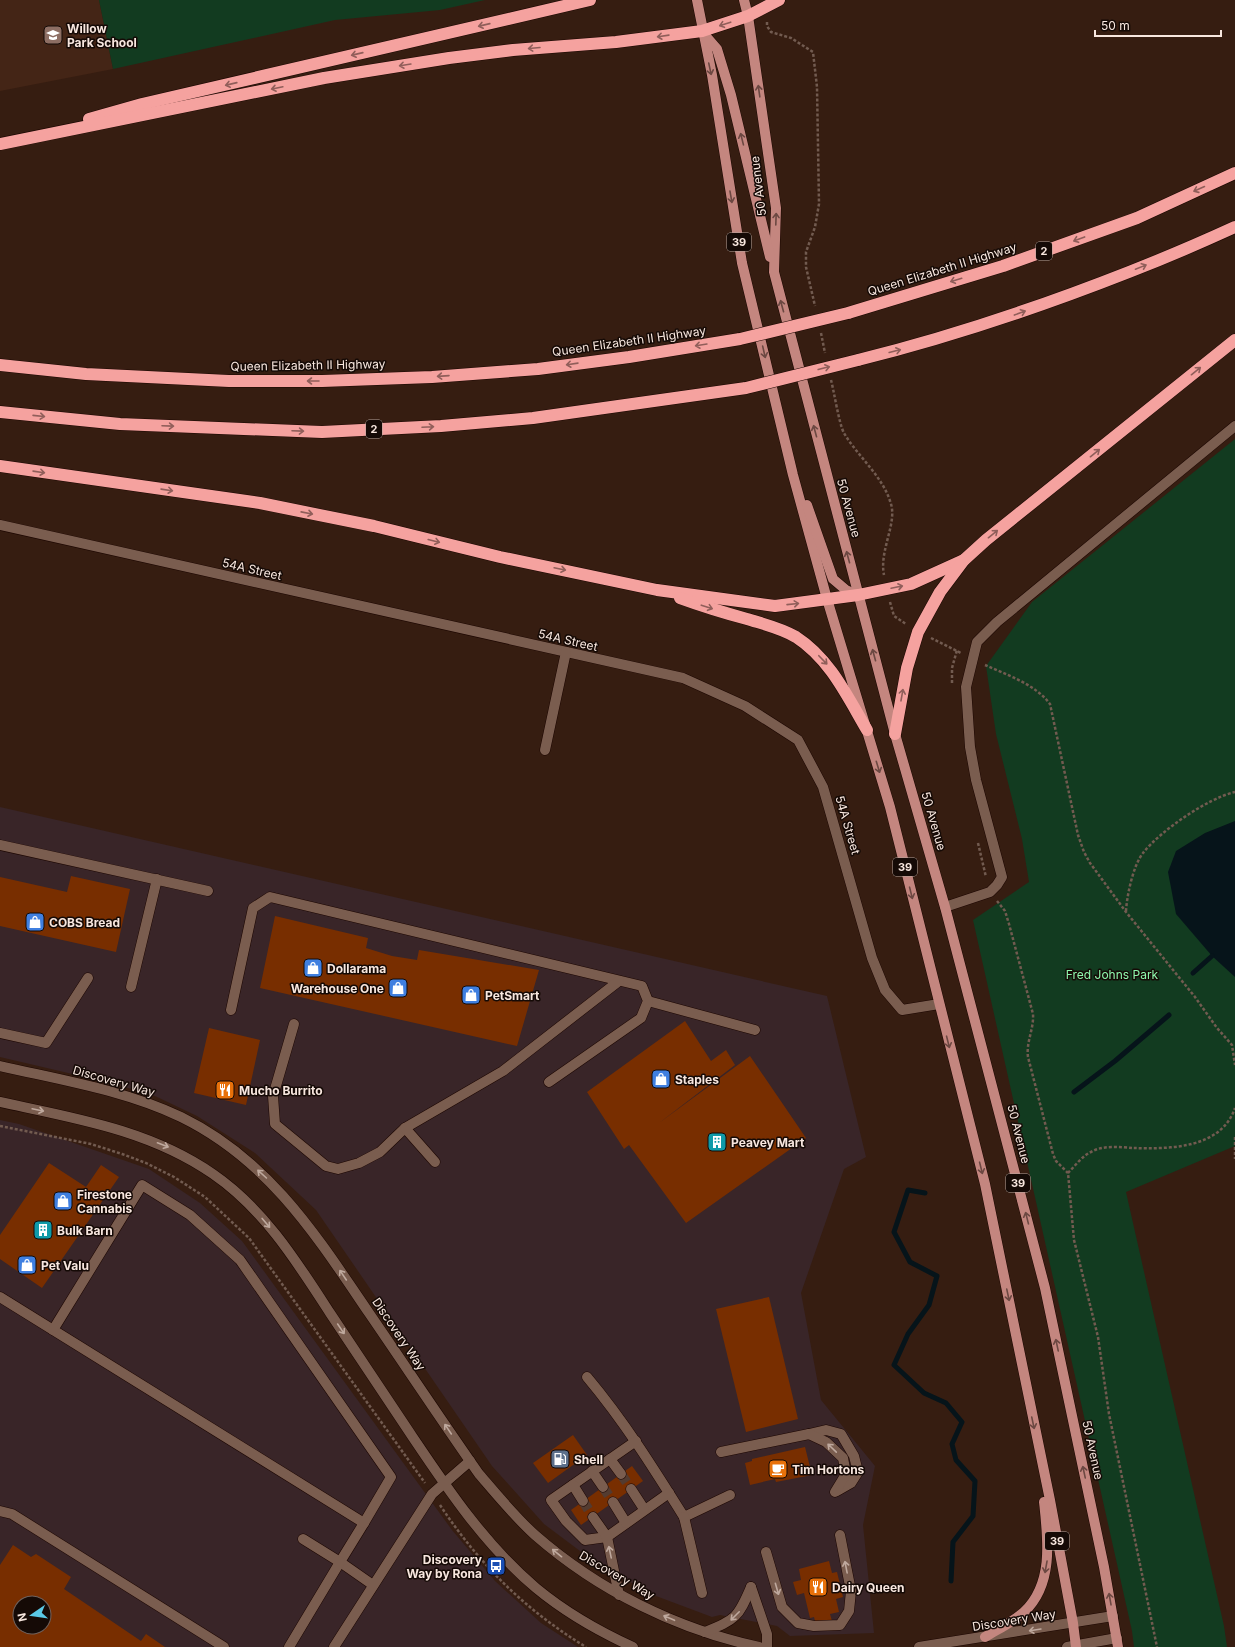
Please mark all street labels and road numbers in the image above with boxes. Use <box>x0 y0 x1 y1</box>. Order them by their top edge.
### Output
street label: 50 Avenue <box>747 155 769 217</box>
road number: 39 <box>727 233 751 251</box>
street label: Queen Elizabeth II Highway <box>866 239 1019 299</box>
road number: 2 <box>1036 242 1052 260</box>
street label: Queen Elizabeth II Highway <box>551 323 707 359</box>
street label: Queen Elizabeth II Highway <box>230 356 386 374</box>
road number: 2 <box>366 420 382 438</box>
street label: 50 Avenue <box>834 477 864 539</box>
street label: 54A Street <box>221 555 283 583</box>
street label: 54A Street <box>537 626 599 654</box>
street label: 50 Avenue <box>918 790 950 852</box>
street label: 54A Street <box>832 794 864 856</box>
road number: 39 <box>893 858 917 876</box>
street label: Discovery Way <box>71 1062 157 1100</box>
street label: 50 Avenue <box>1004 1103 1034 1165</box>
road number: 39 <box>1006 1174 1030 1192</box>
street label: Discovery Way <box>369 1295 429 1373</box>
street label: 50 Avenue <box>1079 1419 1107 1481</box>
road number: 39 <box>1045 1532 1069 1550</box>
street label: Discovery Way <box>577 1547 658 1603</box>
street label: Discovery Way <box>971 1606 1057 1634</box>

